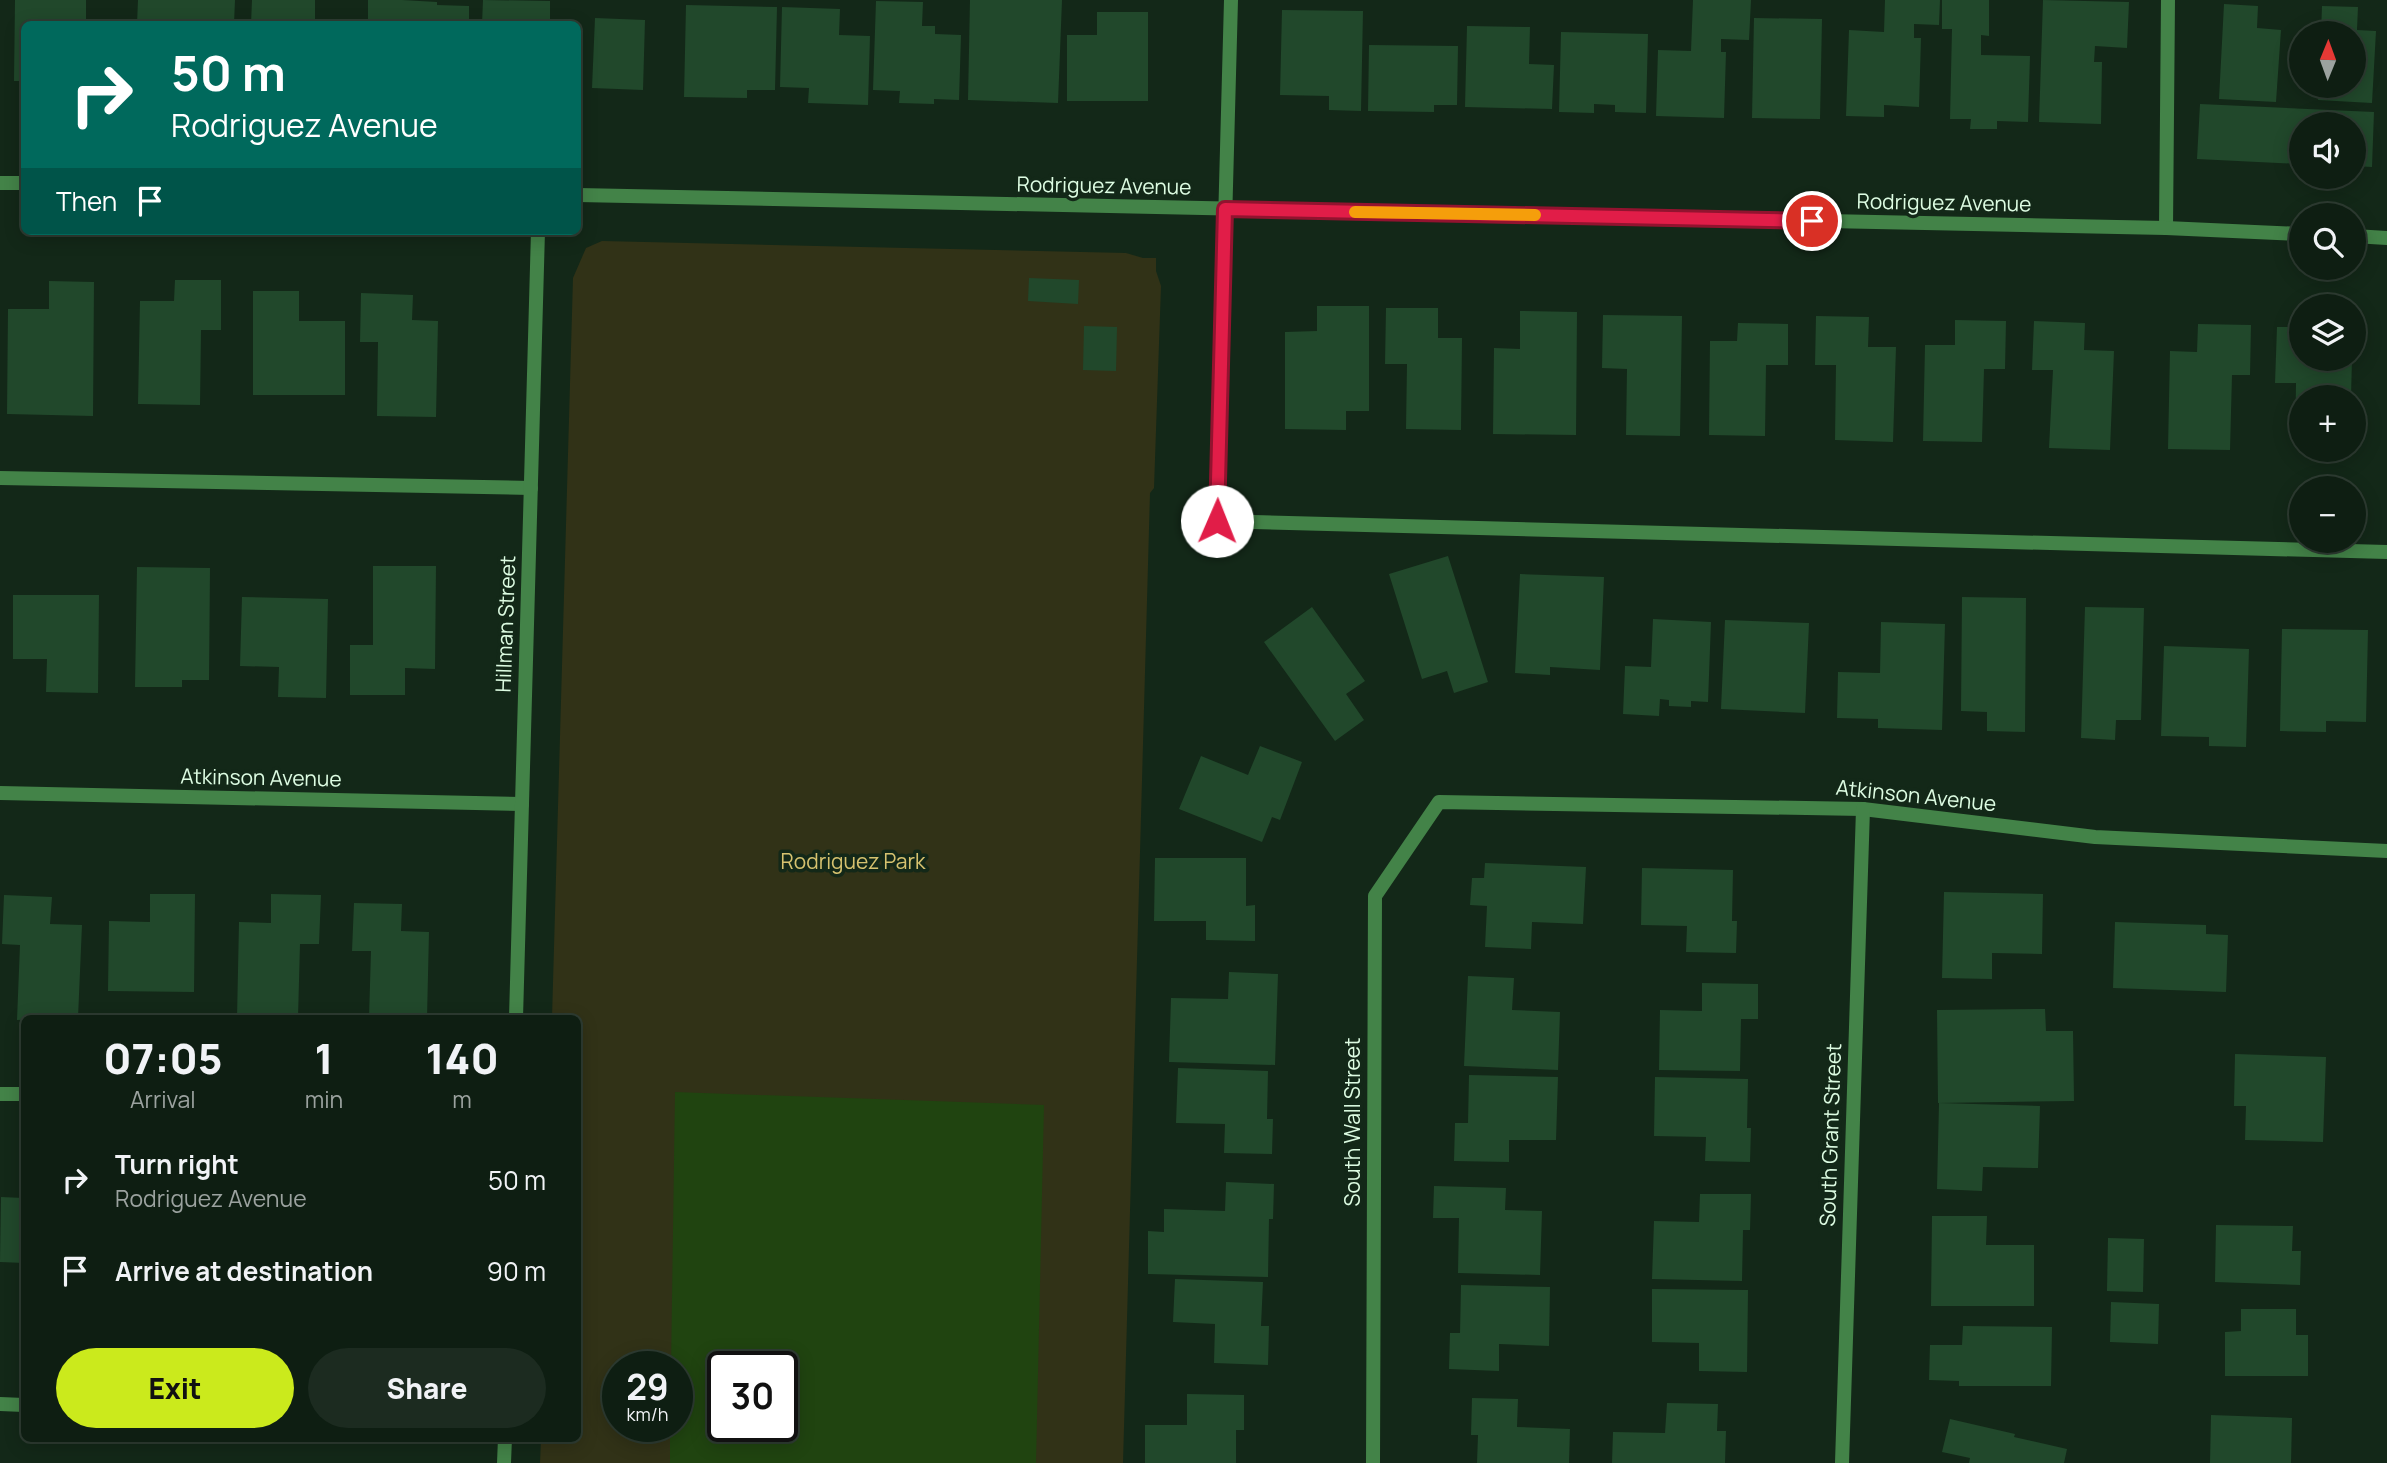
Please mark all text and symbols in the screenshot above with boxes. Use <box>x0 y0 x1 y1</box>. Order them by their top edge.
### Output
north arrow <box>2289 21 2366 98</box>
map controls <box>2289 21 2366 553</box>
text: 50 m <box>171 39 286 106</box>
icon: right <box>56 49 147 140</box>
text: Rodriguez Avenue <box>171 103 438 147</box>
button: sound <box>2289 112 2366 189</box>
street label: Rodriguez Avenue <box>1016 169 1192 201</box>
icon: arrive <box>131 182 169 220</box>
text: Then <box>56 183 117 219</box>
street label: Rodriguez Avenue <box>1856 186 2032 218</box>
pin <box>1782 191 1842 251</box>
icon: arrive <box>1793 202 1831 240</box>
button: search <box>2289 203 2366 280</box>
button: layers <box>2289 294 2366 371</box>
button: + <box>2289 385 2366 462</box>
button: − <box>2289 476 2366 553</box>
position arrow <box>1180 484 1254 558</box>
street label: Hillman Street <box>489 555 521 693</box>
street label: Atkinson Avenue <box>180 762 342 792</box>
street label: Atkinson Avenue <box>1835 773 1998 817</box>
park label: Rodriguez Park <box>781 847 926 875</box>
text: 07:05 <box>103 1029 222 1087</box>
text: 1 <box>314 1029 334 1087</box>
text: 140 <box>426 1029 499 1087</box>
street label: South Wall Street <box>1338 1038 1366 1206</box>
street label: South Grant Street <box>1813 1043 1847 1227</box>
text: Arrival <box>130 1083 196 1115</box>
text: min <box>305 1083 343 1115</box>
text: m <box>452 1083 472 1115</box>
text: Turn right <box>115 1146 239 1182</box>
icon: right <box>56 1161 94 1199</box>
text: 50 m <box>488 1162 546 1198</box>
text: Rodriguez Avenue <box>115 1182 307 1214</box>
icon: arrive <box>56 1252 94 1290</box>
text: Arrive at destination <box>115 1253 373 1289</box>
text: 90 m <box>487 1253 546 1289</box>
button: Exit <box>56 1348 294 1428</box>
button: Share <box>308 1348 546 1428</box>
speed limit sign: 30 <box>707 1351 798 1442</box>
text: 29 <box>626 1363 669 1411</box>
text: km/h <box>627 1402 668 1426</box>

